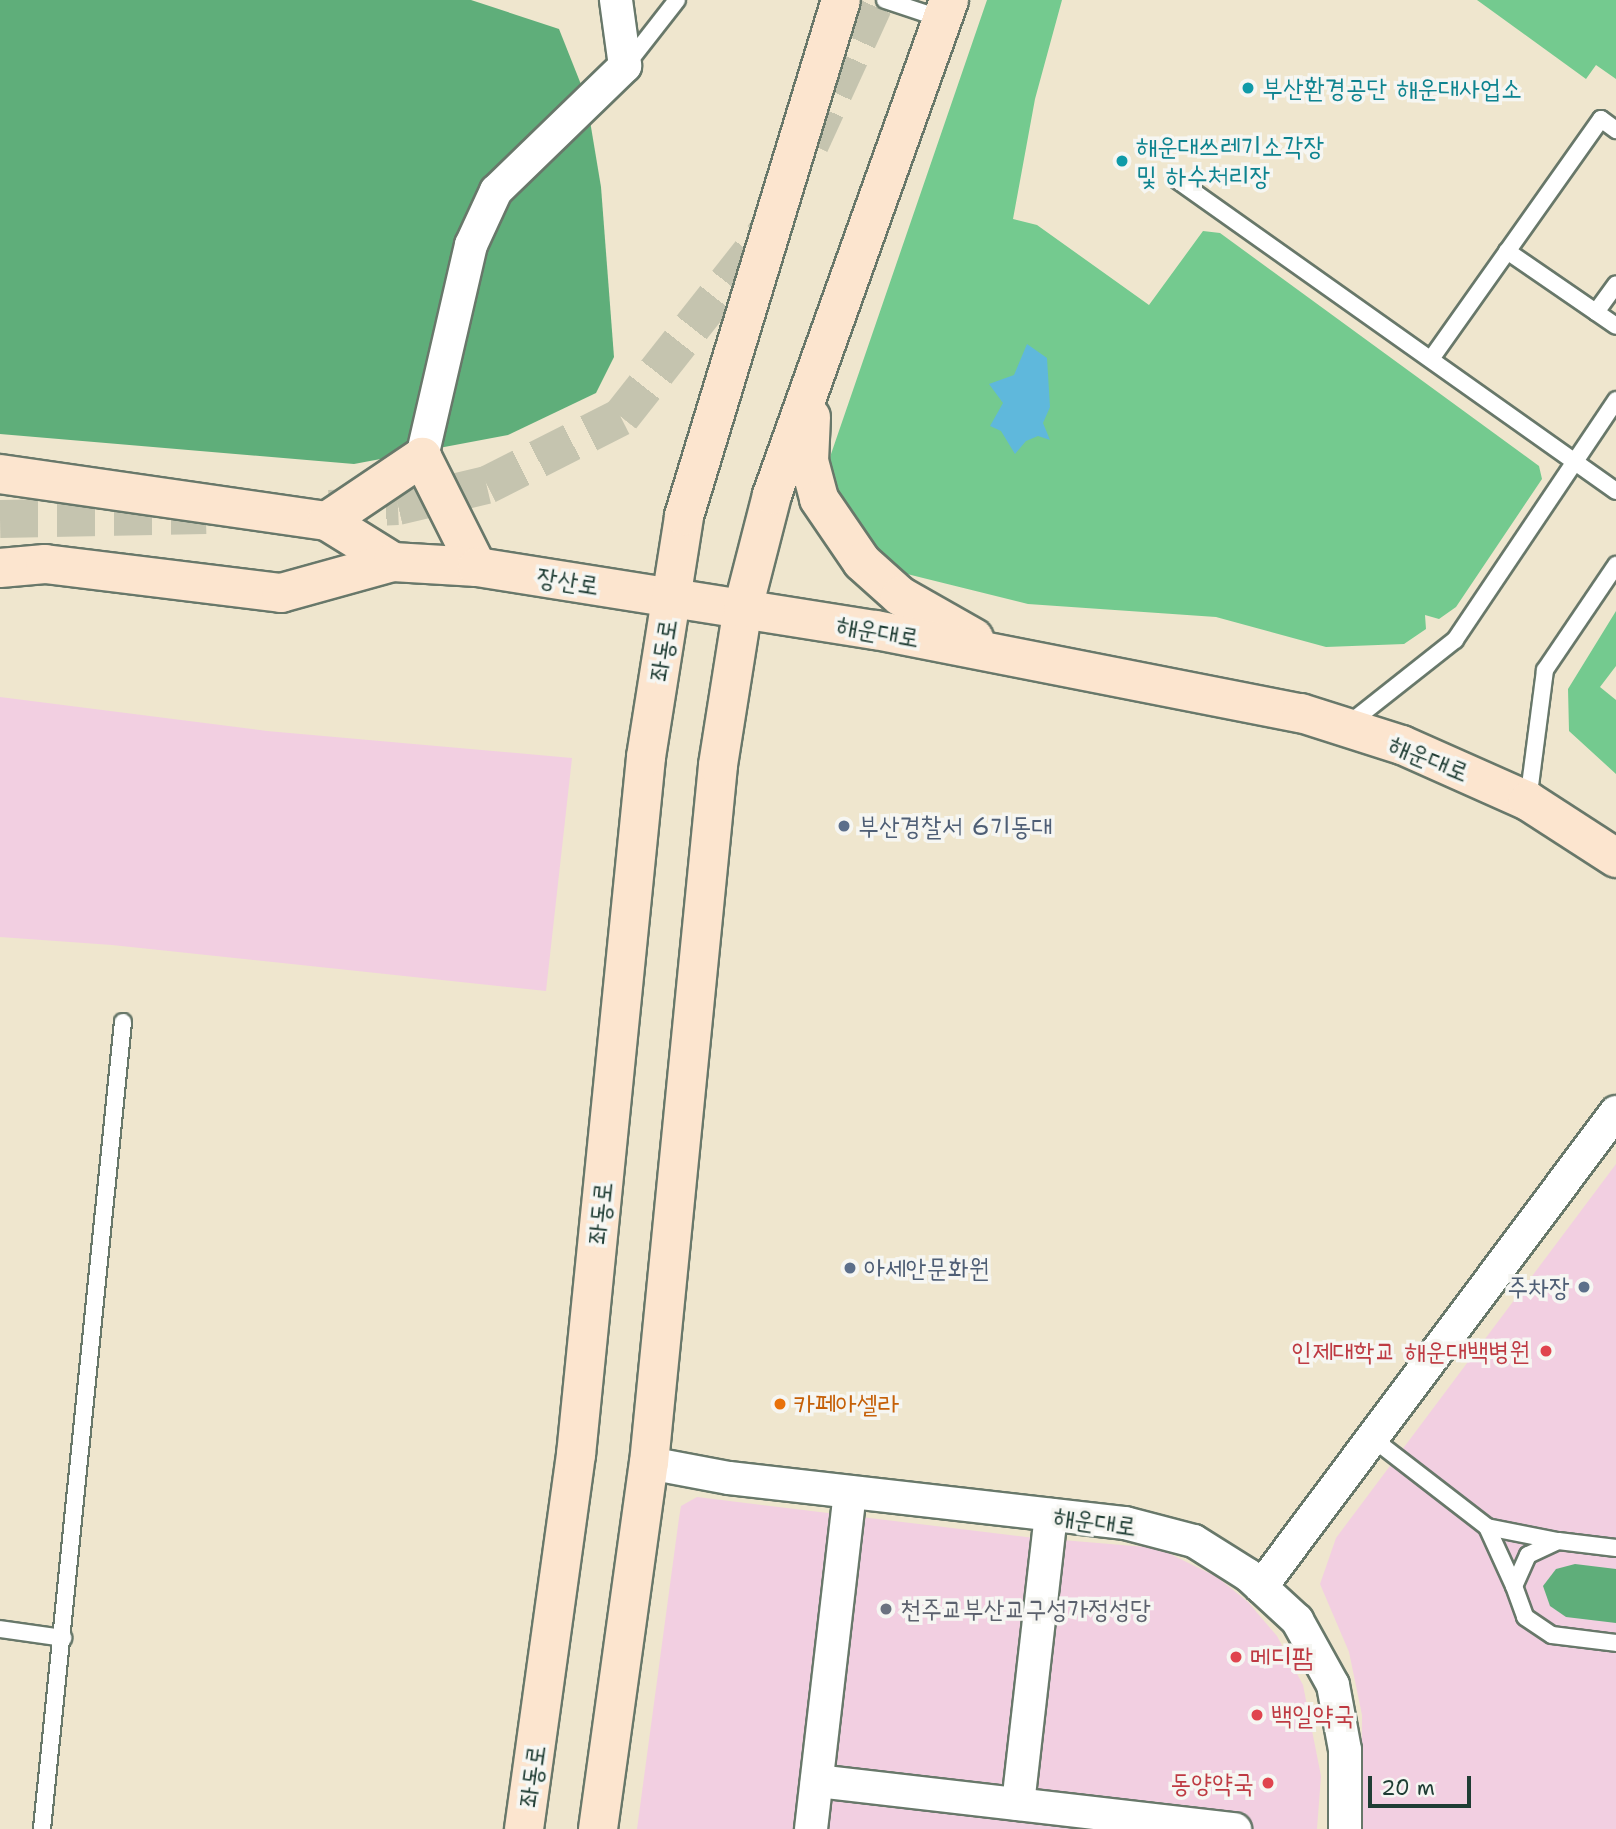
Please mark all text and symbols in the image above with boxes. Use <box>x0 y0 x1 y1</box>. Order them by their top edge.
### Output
place label: 부산환경공단 해운대사업소 <box>1262 72 1522 104</box>
marker: 부산환경공단 해운대사업소 <box>1240 80 1256 96</box>
place label: 해운대쓰레기소각장 및 하수처리장 <box>1136 130 1324 192</box>
marker: 해운대쓰레기소각장 및 하수처리장 <box>1114 153 1130 169</box>
street label: 장산로 <box>535 561 601 601</box>
street label: 해운대로 <box>834 608 922 654</box>
street label: 좌동로 <box>643 617 683 683</box>
street label: 해운대로 <box>1384 728 1474 788</box>
place label: 부산경찰서 6기동대 <box>858 810 1052 842</box>
marker: 부산경찰서 6기동대 <box>836 818 852 834</box>
street label: 좌동로 <box>581 1180 619 1246</box>
place label: 아세안문화원 <box>864 1252 990 1284</box>
marker: 아세안문화원 <box>842 1260 858 1276</box>
place label: 주차장 <box>1507 1271 1570 1303</box>
marker: 주차장 <box>1576 1279 1592 1295</box>
place label: 인제대학교 해운대백병원 <box>1291 1335 1530 1367</box>
marker: 인제대학교 해운대백병원 <box>1536 1341 1556 1361</box>
place label: 카페아셀라 <box>794 1388 899 1420</box>
marker: 카페아셀라 <box>772 1396 788 1412</box>
street label: 해운대로 <box>1051 1500 1139 1542</box>
place label: 천주교부산교구성가정성당 <box>900 1593 1151 1625</box>
marker: 천주교부산교구성가정성당 <box>878 1601 894 1617</box>
place label: 메디팜 <box>1250 1641 1313 1673</box>
marker: 메디팜 <box>1228 1649 1244 1665</box>
place label: 백일약국 <box>1271 1699 1355 1731</box>
marker: 백일약국 <box>1249 1707 1265 1723</box>
street label: 좌동로 <box>512 1743 552 1809</box>
scale bar <box>1371 1762 1474 1806</box>
place label: 동양약국 <box>1170 1767 1254 1799</box>
text: 20 m <box>1381 1774 1435 1802</box>
marker: 동양약국 <box>1260 1775 1276 1791</box>

